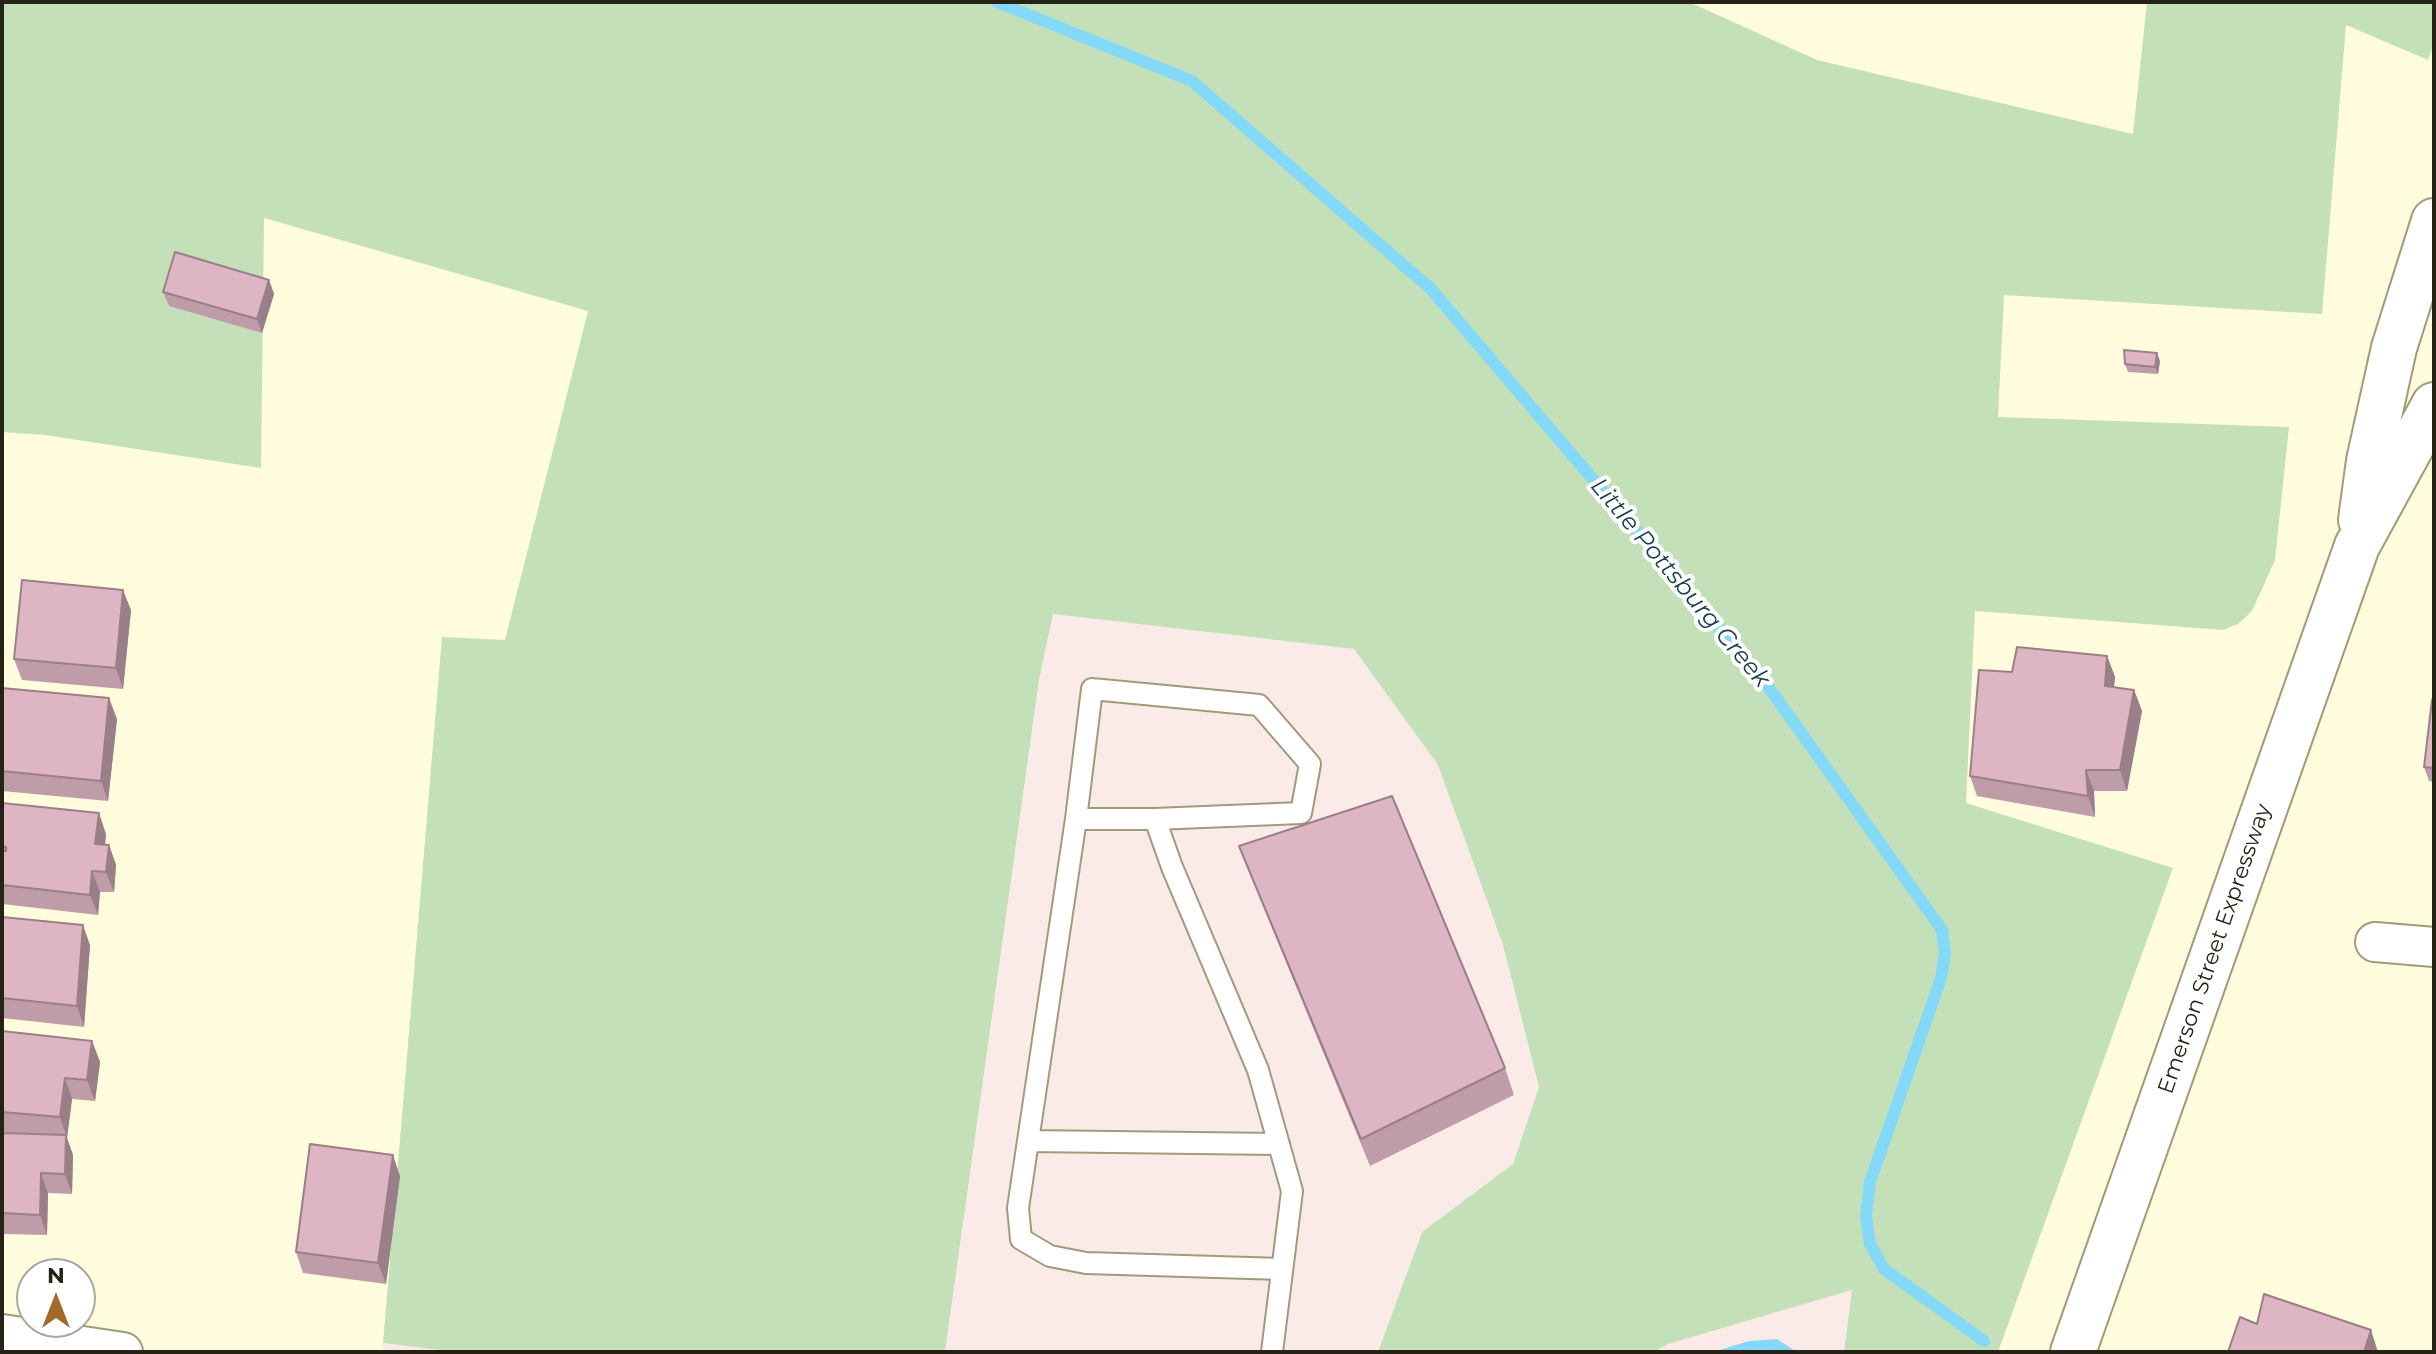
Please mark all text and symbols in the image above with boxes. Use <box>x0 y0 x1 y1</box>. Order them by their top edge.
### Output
water label: Little Pottsburg Creek <box>1584 473 1776 693</box>
street label: Emerson Street Expressway <box>2153 800 2277 1098</box>
north arrow <box>16 1258 96 1338</box>
text: N <box>47 1262 65 1289</box>

